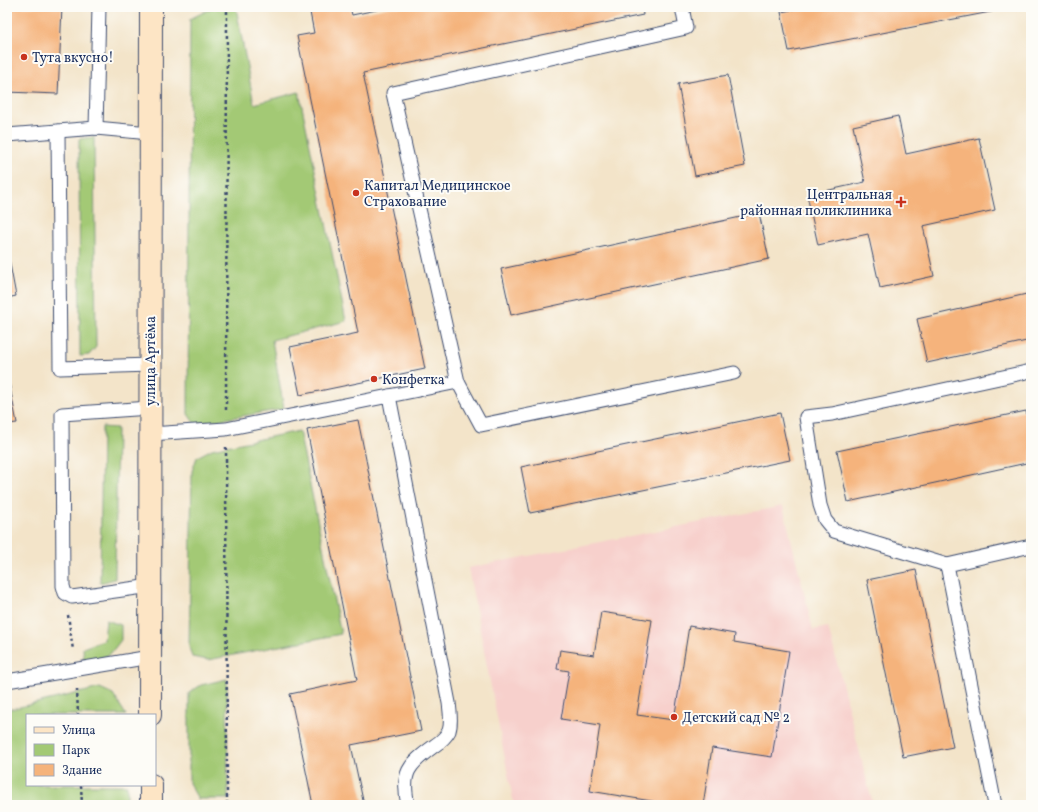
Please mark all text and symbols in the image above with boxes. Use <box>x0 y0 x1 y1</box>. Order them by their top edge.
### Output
place label: Тута вкусно! <box>32 49 114 68</box>
marker: Тута вкусно! <box>19 52 29 62</box>
place label: Капитал Медицинское Страхование <box>364 177 511 212</box>
place label: Центральная районная поликлиника <box>740 186 892 221</box>
marker: Капитал Медицинское Страхование <box>351 188 361 198</box>
marker: Центральная районная поликлиника <box>895 196 907 208</box>
street label: улица Артёма <box>142 316 161 406</box>
place label: Конфетка <box>382 371 445 390</box>
marker: Конфетка <box>369 374 379 384</box>
place label: Детский сад № 2 <box>682 709 790 728</box>
marker: Детский сад № 2 <box>669 712 679 722</box>
legend <box>26 714 156 786</box>
text: Улица <box>62 723 95 739</box>
text: Парк <box>62 743 90 759</box>
text: Здание <box>62 763 102 779</box>

